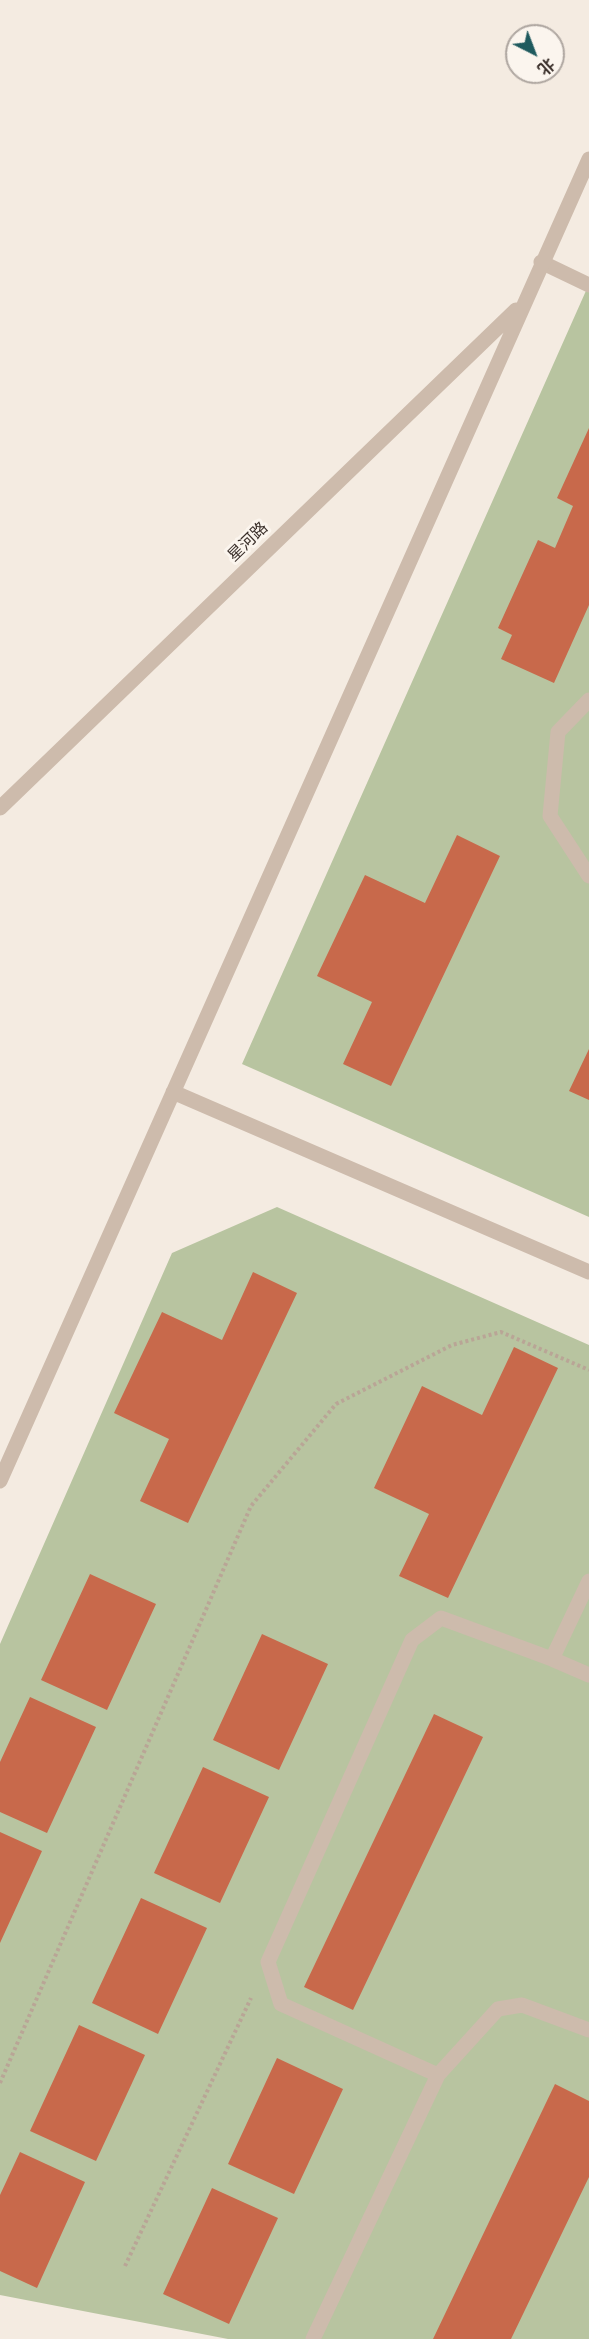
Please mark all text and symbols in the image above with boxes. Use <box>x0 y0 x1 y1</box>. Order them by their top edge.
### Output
north arrow <box>505 24 565 84</box>
text: 北 <box>534 54 558 79</box>
street label: 星河路 <box>224 518 272 566</box>

